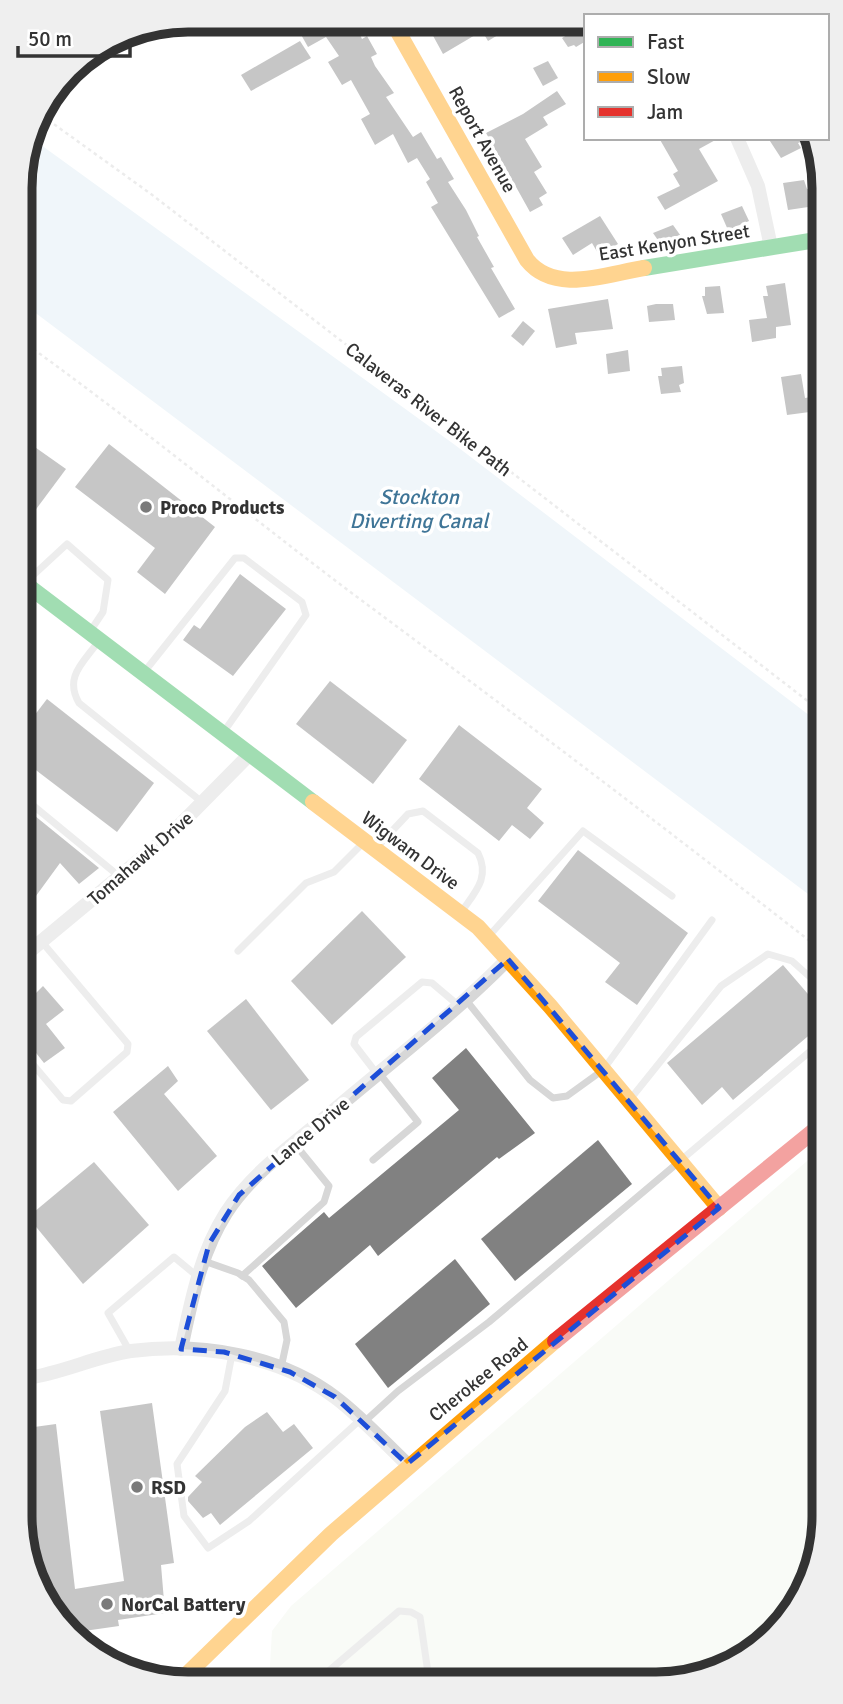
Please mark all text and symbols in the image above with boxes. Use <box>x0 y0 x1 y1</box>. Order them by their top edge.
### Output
scale bar <box>18 14 130 58</box>
legend <box>584 14 829 140</box>
text: 50 m <box>28 26 72 52</box>
text: Fast <box>647 29 684 55</box>
text: Slow <box>647 64 691 90</box>
street label: Report Avenue <box>443 82 521 197</box>
text: Jam <box>647 99 683 125</box>
street label: East Kenyon Street <box>597 219 752 267</box>
street label: Calaveras River Bike Path <box>340 337 516 482</box>
water label: Stockton Diverting Canal <box>350 484 490 534</box>
place label: Proco Products <box>160 496 284 520</box>
marker: Proco Products <box>138 499 154 515</box>
street label: Tomahawk Drive <box>83 806 198 911</box>
street label: Wigwam Drive <box>357 806 464 895</box>
street label: Lance Drive <box>267 1092 355 1171</box>
street label: Cherokee Road <box>424 1332 533 1427</box>
place label: RSD <box>151 1476 186 1500</box>
marker: RSD <box>129 1479 145 1495</box>
place label: NorCal Battery <box>121 1593 246 1617</box>
marker: NorCal Battery <box>99 1596 115 1612</box>

